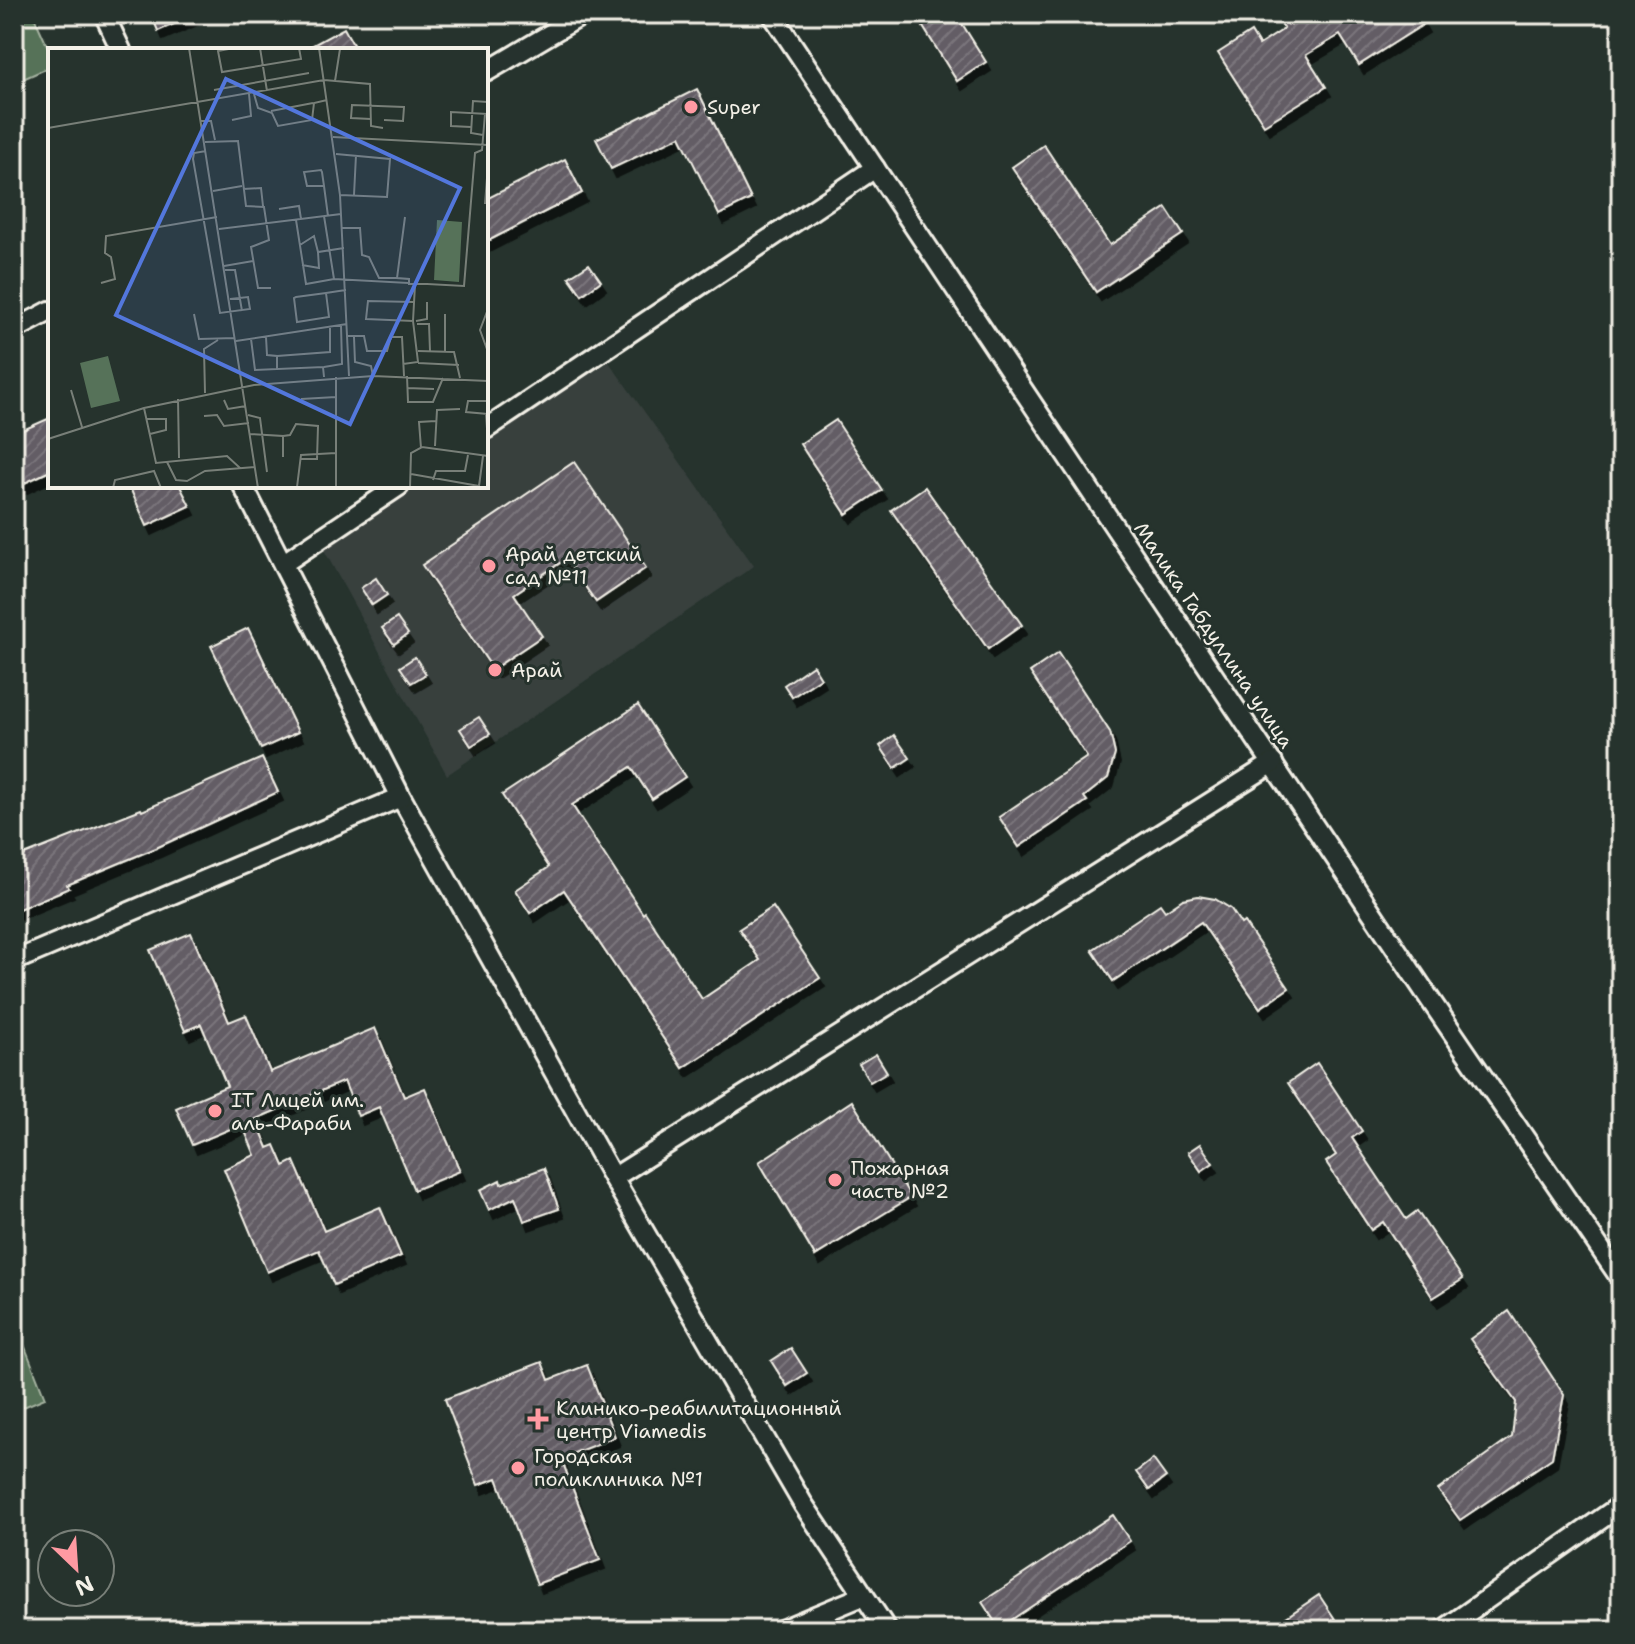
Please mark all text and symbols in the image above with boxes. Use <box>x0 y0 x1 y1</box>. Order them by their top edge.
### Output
inset map <box>48 48 488 488</box>
place label: Super <box>707 94 761 120</box>
marker: Super <box>682 98 700 116</box>
street label: Малика Габдуллина улица <box>1128 517 1300 754</box>
place label: Арай детский сад №11 <box>505 541 642 590</box>
marker: Арай детский сад №11 <box>480 557 498 575</box>
place label: Арай <box>511 657 562 683</box>
marker: Арай <box>486 661 504 679</box>
place label: IT Лицей им. аль-Фараби <box>231 1087 364 1136</box>
marker: IT Лицей им. аль-Фараби <box>206 1102 224 1120</box>
place label: Пожарная часть №2 <box>851 1155 950 1204</box>
marker: Пожарная часть №2 <box>826 1171 844 1189</box>
place label: Клинико-реабилитационный центр Viamedis <box>556 1395 842 1444</box>
marker: Клинико-реабилитационный центр Viamedis <box>527 1408 549 1430</box>
place label: Городская поликлиника №1 <box>534 1443 703 1492</box>
marker: Городская поликлиника №1 <box>509 1459 527 1477</box>
north arrow <box>36 1528 116 1608</box>
text: N <box>70 1569 98 1602</box>

